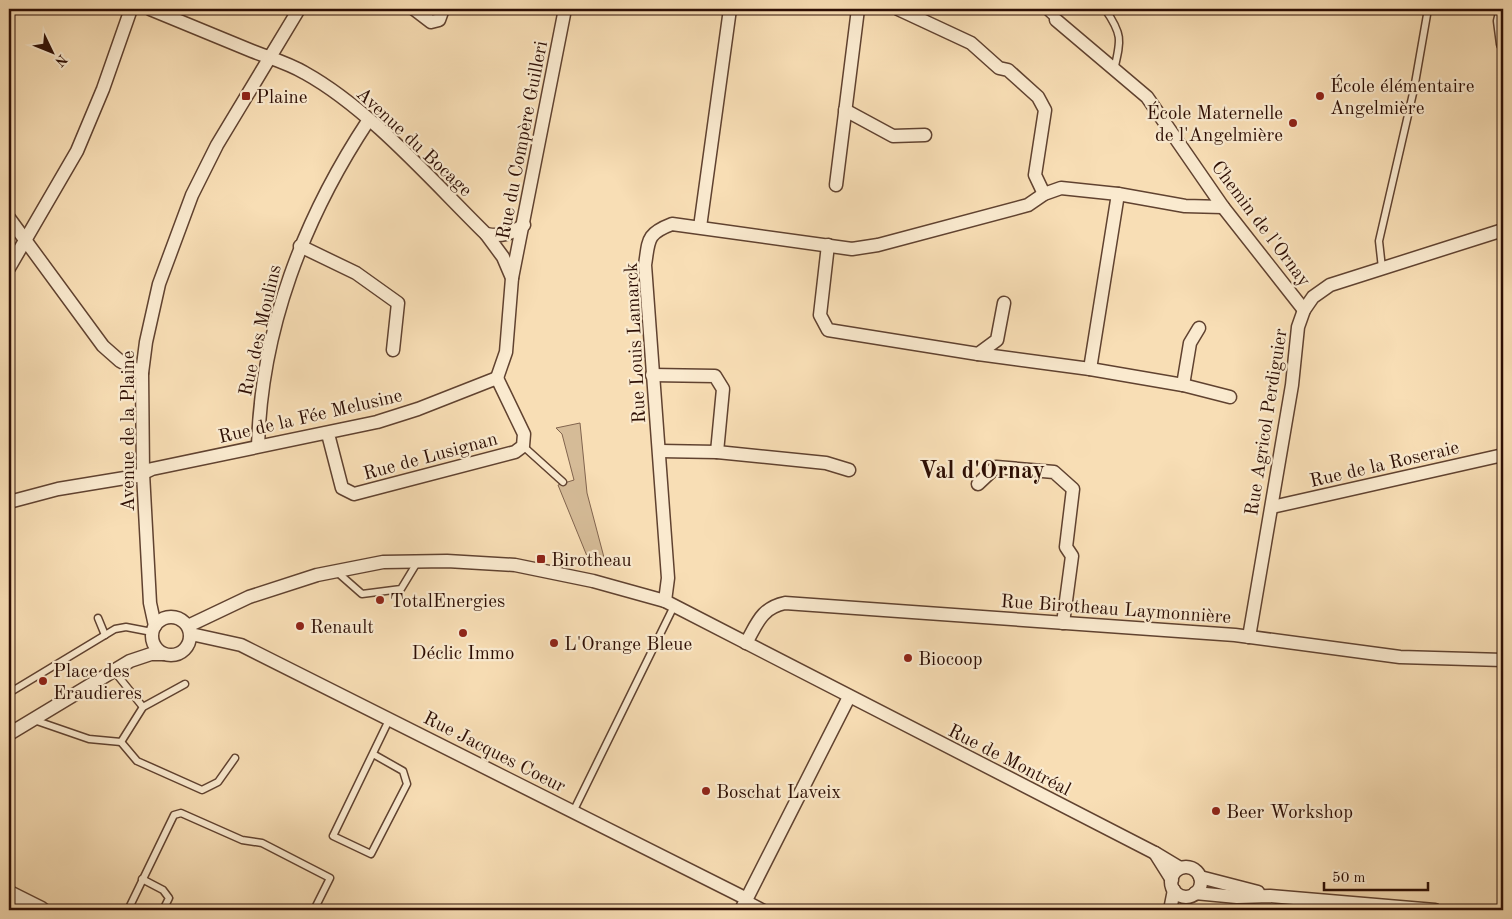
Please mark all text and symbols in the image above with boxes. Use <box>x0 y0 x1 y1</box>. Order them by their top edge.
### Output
north arrow <box>28 28 78 78</box>
street label: Rue du Compère Guilleri <box>495 40 552 241</box>
text: N <box>52 51 70 69</box>
place label: École élémentaire Angelmière <box>1330 74 1474 119</box>
street label: Avenue du Bocage <box>352 85 475 201</box>
place label: Plaine <box>256 89 308 108</box>
marker: Plaine <box>240 90 252 102</box>
marker: École élémentaire Angelmière <box>1314 90 1326 102</box>
place label: École Maternelle de l'Angelmière <box>1147 101 1283 146</box>
marker: École Maternelle de l'Angelmière <box>1287 117 1299 129</box>
street label: Chemin de l'Ornay <box>1207 158 1313 291</box>
street label: Rue Louis Lamarck <box>623 262 650 424</box>
street label: Rue des Moulins <box>237 263 286 398</box>
street label: Rue Agricol Perdiguier <box>1243 327 1292 517</box>
street label: Avenue de la Plaine <box>120 350 139 512</box>
street label: Rue de la Fée Melusine <box>217 387 404 448</box>
street label: Rue de Lusignan <box>361 430 500 484</box>
street label: Rue de la Roseraie <box>1308 439 1461 492</box>
district label: Val d'Ornay <box>919 460 1045 484</box>
place label: Birotheau <box>551 552 632 571</box>
marker: Birotheau <box>535 553 547 565</box>
place label: TotalEnergies <box>390 593 505 612</box>
street label: Rue Birotheau Laymonnière <box>1000 593 1232 628</box>
marker: TotalEnergies <box>374 594 386 606</box>
place label: Renault <box>310 619 374 638</box>
marker: Renault <box>294 620 306 632</box>
marker: Déclic Immo <box>457 627 469 639</box>
place label: L'Orange Bleue <box>564 636 692 655</box>
marker: L'Orange Bleue <box>548 637 560 649</box>
place label: Déclic Immo <box>412 645 514 664</box>
place label: Biocoop <box>918 651 983 670</box>
marker: Biocoop <box>902 652 914 664</box>
place label: Place des Eraudieres <box>53 663 142 704</box>
marker: Place des Eraudieres <box>37 675 49 687</box>
street label: Rue Jacques Coeur <box>420 709 568 797</box>
street label: Rue de Montréal <box>944 722 1073 800</box>
place label: Boschat Laveix <box>716 784 841 803</box>
marker: Boschat Laveix <box>700 785 712 797</box>
place label: Beer Workshop <box>1226 804 1353 823</box>
marker: Beer Workshop <box>1210 805 1222 817</box>
scale bar <box>1324 859 1428 891</box>
text: 50 m <box>1332 871 1366 886</box>

